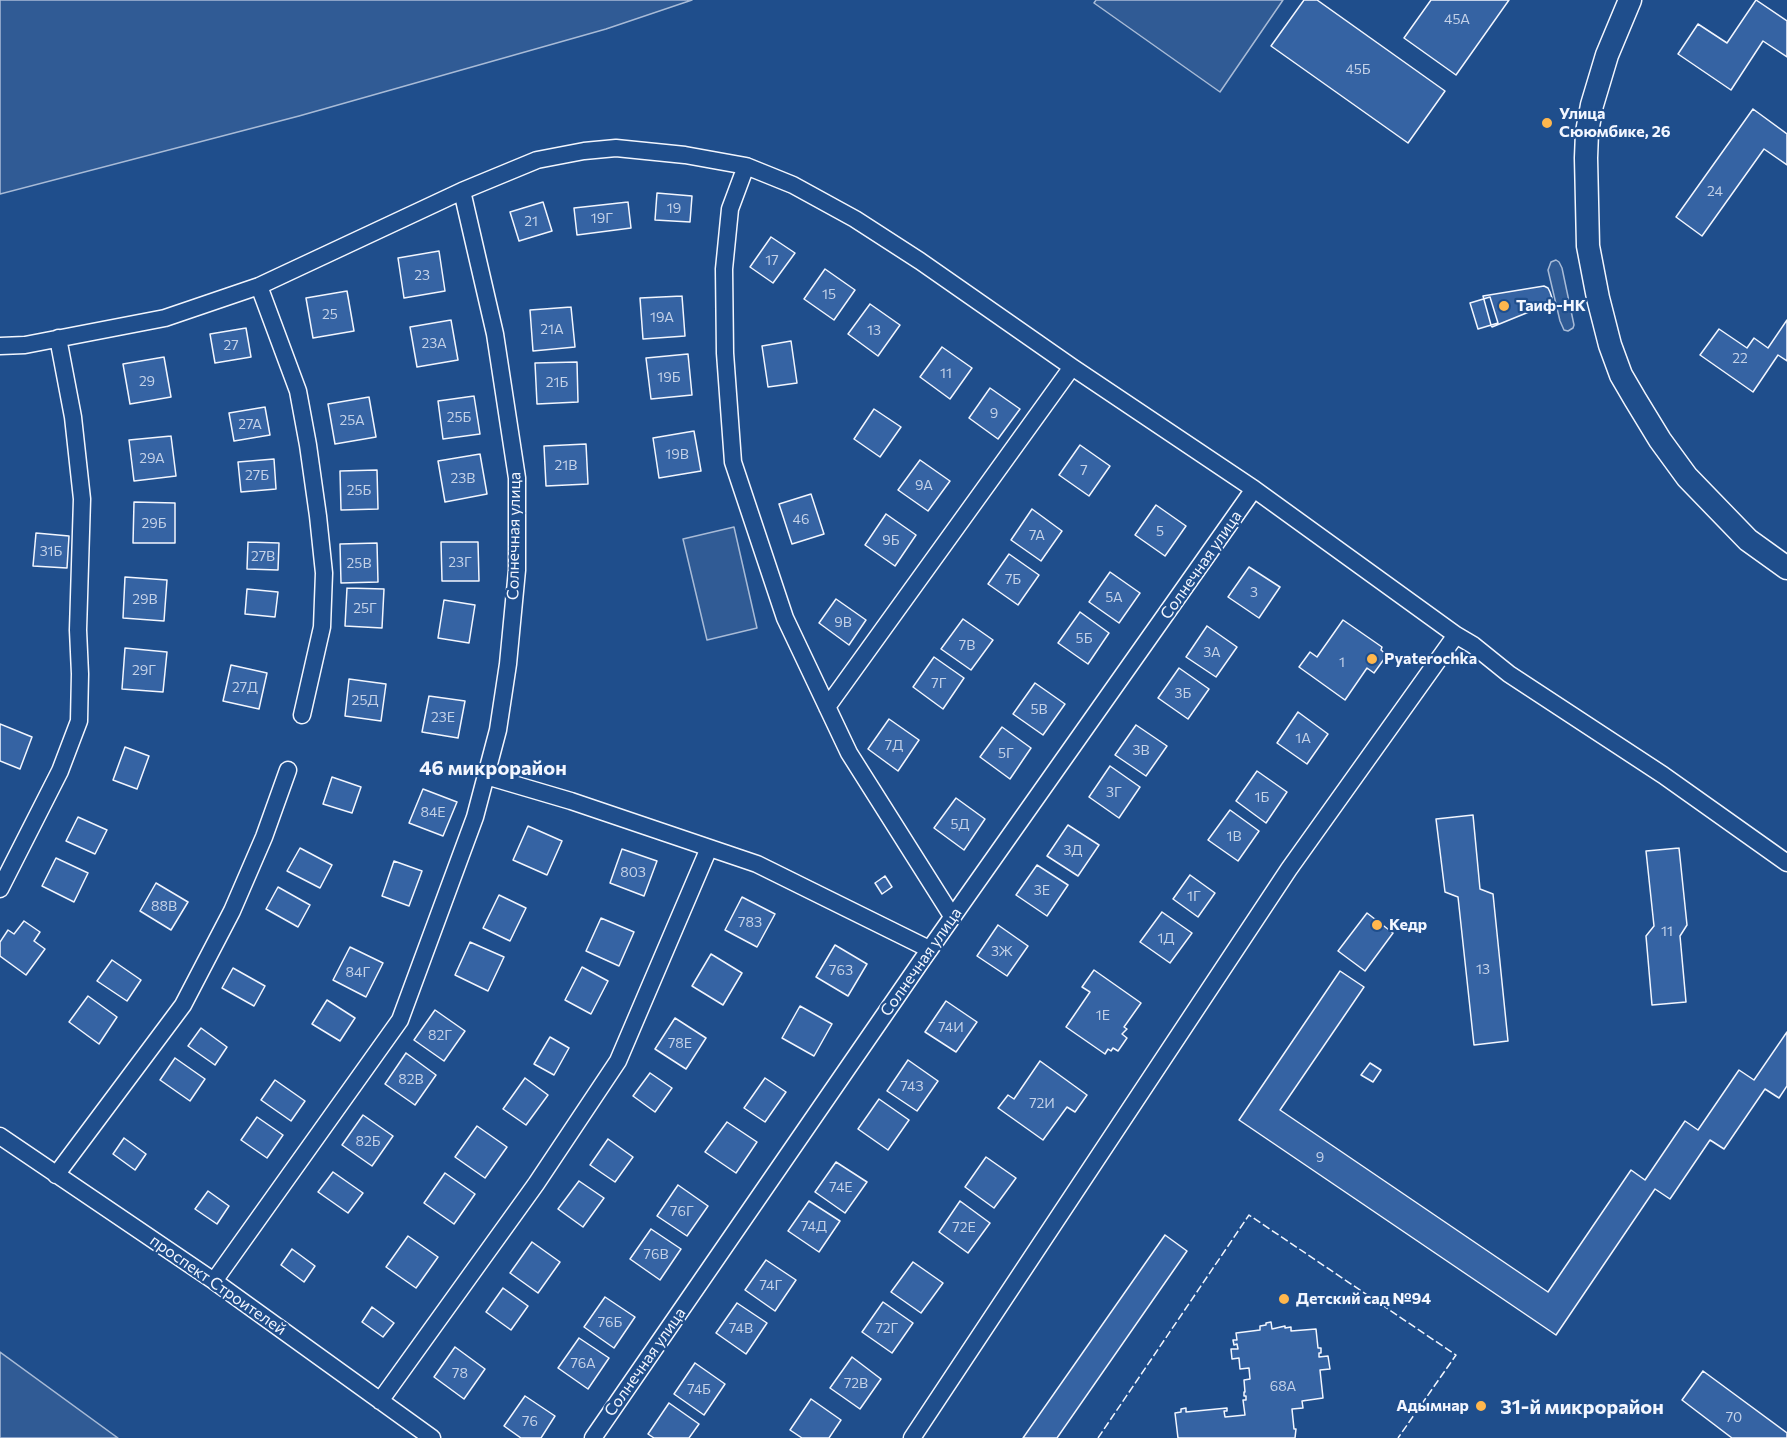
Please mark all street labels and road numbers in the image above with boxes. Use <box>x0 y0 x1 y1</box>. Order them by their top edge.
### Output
street label: Солнечная улица <box>503 472 525 600</box>
street label: Солнечная улица <box>1156 507 1246 623</box>
street label: Солнечная улица <box>876 904 966 1020</box>
street label: проспект Строителей <box>146 1231 290 1339</box>
street label: Солнечная улица <box>600 1304 690 1420</box>

